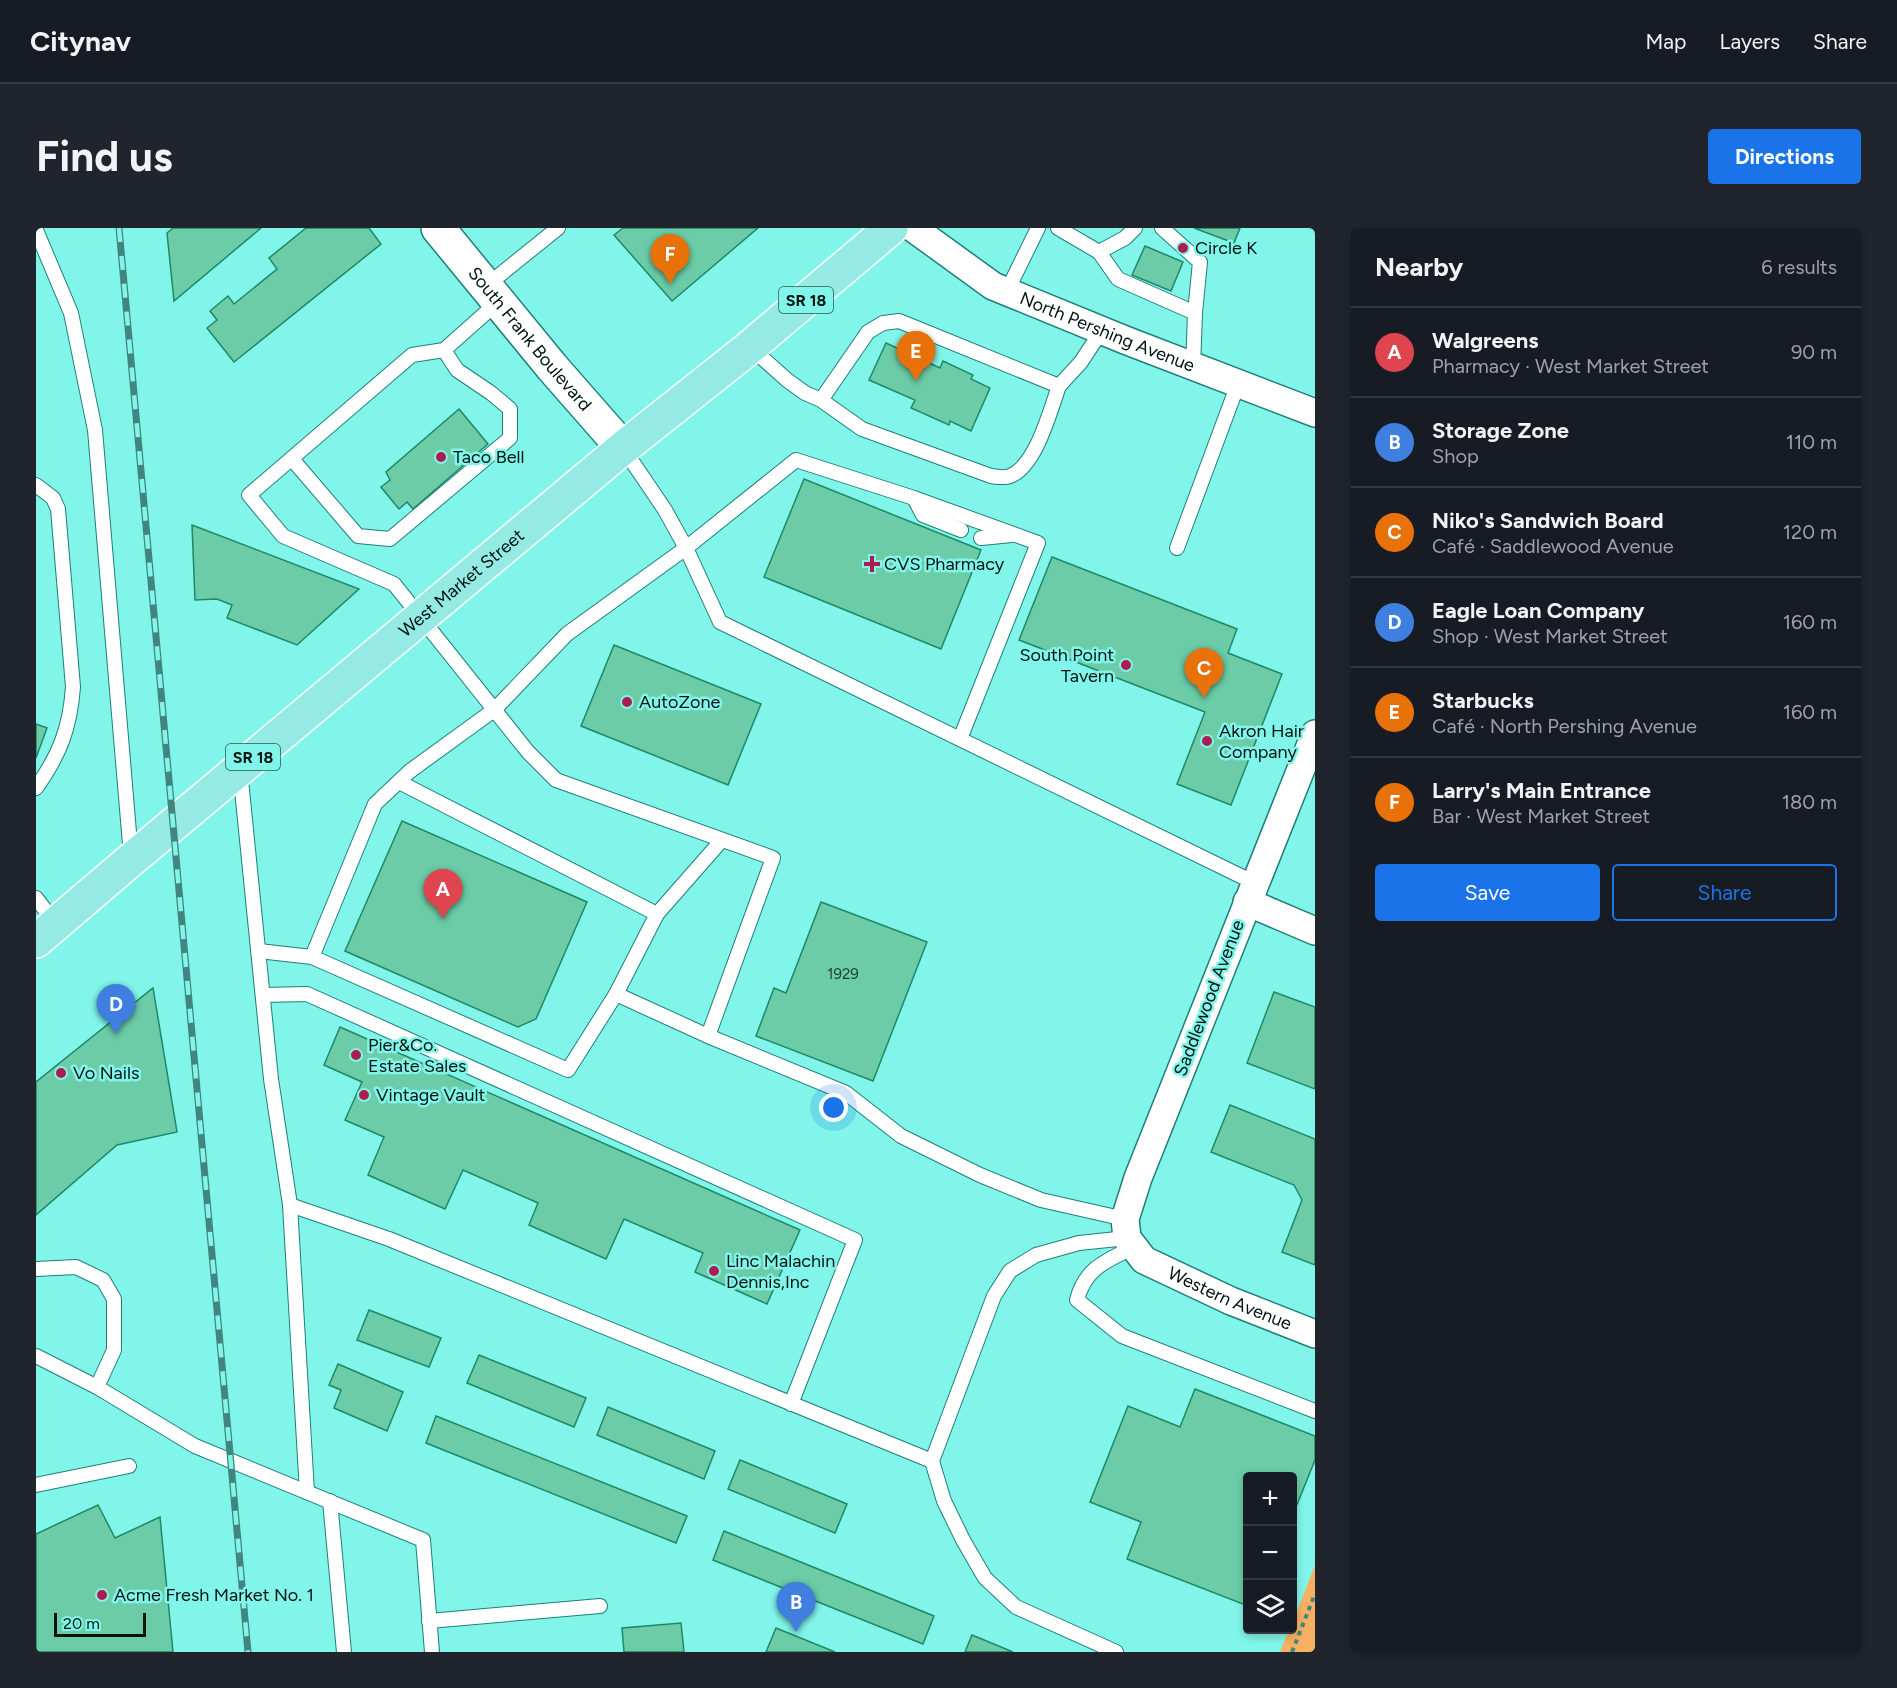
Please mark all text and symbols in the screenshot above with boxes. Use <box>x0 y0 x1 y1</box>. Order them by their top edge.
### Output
text: Citynav <box>30 24 131 58</box>
text: Map <box>1646 29 1686 54</box>
text: Layers <box>1719 29 1780 54</box>
text: Share <box>1813 29 1867 54</box>
button: Directions <box>1708 129 1861 184</box>
text: Find us <box>36 131 173 182</box>
pin: F <box>650 235 690 284</box>
place label: Circle K <box>1195 237 1257 259</box>
marker: Circle K <box>1176 241 1190 255</box>
text: Nearby <box>1375 251 1463 283</box>
text: 6 results <box>1761 255 1837 279</box>
street label: South Frank Boulevard <box>463 262 596 415</box>
road number: SR 18 <box>779 287 833 313</box>
street label: North Pershing Avenue <box>1017 287 1198 377</box>
text: Walgreens <box>1432 327 1539 354</box>
pin: E <box>896 332 936 381</box>
text: A <box>1387 340 1402 364</box>
text: 90 m <box>1791 340 1837 364</box>
text: Pharmacy · West Market Street <box>1432 354 1709 378</box>
text: Storage Zone <box>1432 417 1569 444</box>
text: B <box>1388 430 1401 454</box>
text: 110 m <box>1786 430 1837 454</box>
text: Shop <box>1432 444 1479 468</box>
place label: Taco Bell <box>453 446 524 468</box>
marker: Taco Bell <box>434 450 448 464</box>
text: Niko's Sandwich Board <box>1432 507 1664 534</box>
text: C <box>1387 520 1402 544</box>
text: 120 m <box>1783 520 1837 544</box>
street label: West Market Street <box>394 524 529 642</box>
text: Café · Saddlewood Avenue <box>1432 534 1674 558</box>
place label: CVS Pharmacy <box>884 553 1005 575</box>
marker: CVS Pharmacy <box>865 557 879 571</box>
text: Eagle Loan Company <box>1432 597 1645 624</box>
text: D <box>1388 610 1402 634</box>
text: 160 m <box>1783 610 1837 634</box>
text: Shop · West Market Street <box>1432 624 1668 648</box>
place label: South Point Tavern <box>1019 644 1114 687</box>
pin: C <box>1184 648 1224 698</box>
marker: South Point Tavern <box>1119 658 1133 672</box>
text: Starbucks <box>1432 687 1534 714</box>
place label: AutoZone <box>639 691 720 713</box>
marker: AutoZone <box>620 695 634 709</box>
text: E <box>1389 700 1400 724</box>
text: 160 m <box>1783 700 1837 724</box>
text: Café · North Pershing Avenue <box>1432 714 1697 738</box>
place label: Akron Hair Company <box>1219 720 1304 763</box>
marker: Akron Hair Company <box>1200 734 1214 748</box>
road number: SR 18 <box>226 744 280 770</box>
text: Larry's Main Entrance <box>1432 777 1651 804</box>
text: F <box>1389 790 1400 814</box>
text: 180 m <box>1782 790 1837 814</box>
text: Bar · West Market Street <box>1432 804 1650 828</box>
button: Save <box>1375 864 1600 921</box>
button: Share <box>1612 864 1837 921</box>
pin: A <box>424 870 462 919</box>
street label: Saddlewood Avenue <box>1169 917 1249 1079</box>
house number: 1929 <box>827 965 859 983</box>
pin: D <box>96 984 136 1034</box>
place label: Pier&Co. Estate Sales <box>368 1034 466 1077</box>
marker: Pier&Co. Estate Sales <box>349 1048 363 1062</box>
place label: Vo Nails <box>73 1062 139 1084</box>
marker: Vo Nails <box>54 1066 68 1080</box>
place label: Vintage Vault <box>376 1084 485 1106</box>
marker: Vintage Vault <box>357 1088 371 1102</box>
your location <box>819 1093 848 1122</box>
place label: Linc Malachin Dennis,Inc <box>726 1250 835 1293</box>
street label: Western Avenue <box>1164 1262 1295 1335</box>
marker: Linc Malachin Dennis,Inc <box>707 1264 721 1278</box>
map controls <box>1243 1472 1297 1634</box>
button: + <box>1243 1472 1297 1526</box>
button: − <box>1243 1526 1297 1580</box>
button: layers <box>1243 1580 1297 1634</box>
pin: B <box>776 1582 816 1632</box>
place label: Acme Fresh Market No. 1 <box>114 1584 314 1606</box>
marker: Acme Fresh Market No. 1 <box>95 1588 109 1602</box>
scale bar <box>54 1610 146 1638</box>
text: 20 m <box>63 1614 100 1633</box>

